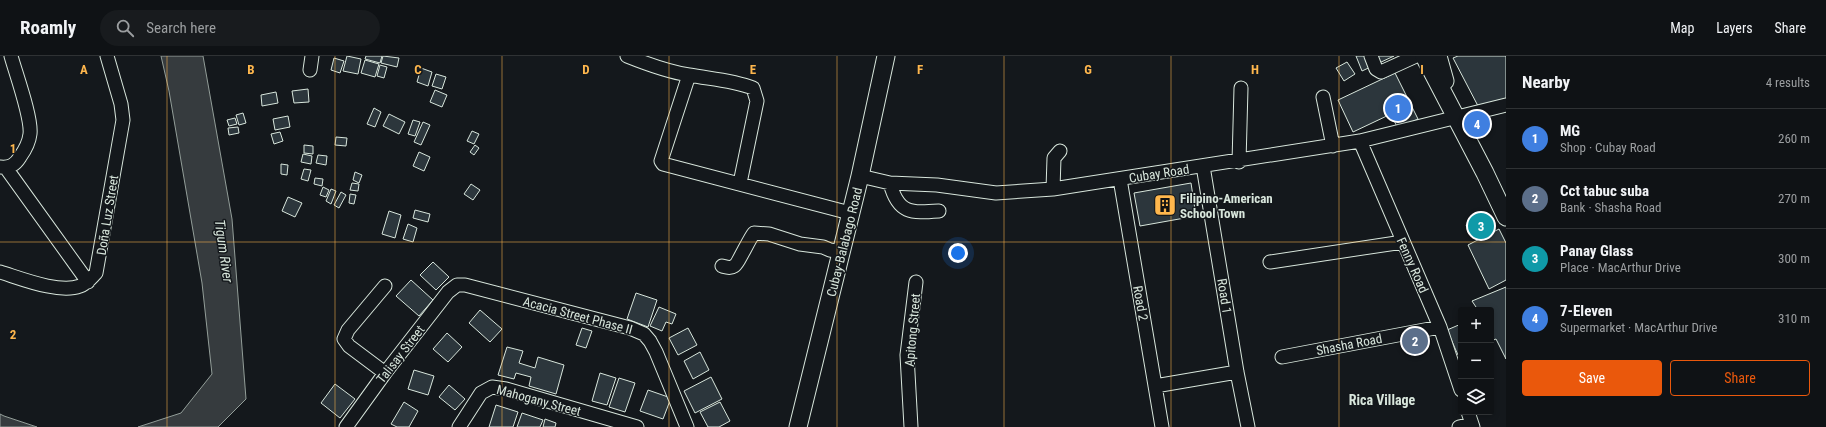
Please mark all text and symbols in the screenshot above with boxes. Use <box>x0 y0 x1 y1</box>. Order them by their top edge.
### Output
search box <box>100 10 380 46</box>
text: Roamly <box>20 16 76 39</box>
icon: search <box>114 17 136 39</box>
text: Search here <box>146 19 216 37</box>
text: Map <box>1670 20 1694 36</box>
text: Layers <box>1716 20 1753 36</box>
text: Share <box>1775 20 1806 36</box>
text: A <box>80 62 88 77</box>
text: B <box>247 62 255 77</box>
text: C <box>414 62 422 77</box>
text: D <box>582 62 590 77</box>
text: E <box>750 62 757 77</box>
text: F <box>917 62 923 77</box>
text: G <box>1084 62 1092 77</box>
text: H <box>1251 62 1259 77</box>
text: I <box>1420 62 1424 77</box>
text: Nearby <box>1522 72 1570 92</box>
text: 4 results <box>1766 75 1810 90</box>
pin: 1 <box>1385 93 1411 123</box>
pin: 4 <box>1464 109 1490 139</box>
text: MG <box>1560 122 1580 140</box>
text: 1 <box>1532 131 1538 146</box>
text: 260 m <box>1778 131 1810 146</box>
text: Shop · Cubay Road <box>1560 140 1656 155</box>
text: 1 <box>10 141 16 156</box>
street label: Cubay Road <box>1128 161 1190 186</box>
street label: Doña Luz Street <box>94 174 121 256</box>
text: Cct tabuc suba <box>1560 182 1649 200</box>
street label: Cubay-Balabago Road <box>824 186 865 298</box>
place label: Filipino-American School Town <box>1180 191 1273 221</box>
text: 2 <box>1532 191 1538 206</box>
text: 270 m <box>1778 191 1810 206</box>
building icon: Filipino-American School Town <box>1152 192 1178 218</box>
text: Bank · Shasha Road <box>1560 200 1661 215</box>
pin: 3 <box>1468 211 1494 241</box>
water label: Tigum River <box>212 218 236 284</box>
street label: Fenny Road <box>1394 235 1431 295</box>
text: Panay Glass <box>1560 242 1633 260</box>
your location <box>948 243 968 263</box>
text: 3 <box>1532 251 1538 266</box>
text: 300 m <box>1778 251 1810 266</box>
text: Place · MacArthur Drive <box>1560 260 1681 275</box>
street label: Road 1 <box>1214 277 1235 315</box>
street label: Road 2 <box>1130 284 1151 322</box>
street label: Apitong Street <box>902 293 923 367</box>
street label: Acacia Street Phase II <box>522 294 634 337</box>
text: 7-Eleven <box>1560 302 1612 320</box>
map controls <box>1458 307 1494 415</box>
button: + <box>1458 307 1494 343</box>
text: 4 <box>1532 311 1538 326</box>
text: 310 m <box>1778 311 1810 326</box>
text: Supermarket · MacArthur Drive <box>1560 320 1717 335</box>
street label: Talisay Street <box>373 322 428 386</box>
pin: 2 <box>1402 326 1428 356</box>
text: 2 <box>10 327 17 342</box>
street label: Shasha Road <box>1315 331 1383 358</box>
button: − <box>1458 343 1494 379</box>
button: Save <box>1522 360 1662 396</box>
button: Share <box>1670 360 1810 396</box>
button: layers <box>1458 379 1494 415</box>
street label: Mahogany Street <box>495 382 583 419</box>
district label: Rica Village <box>1349 392 1416 408</box>

